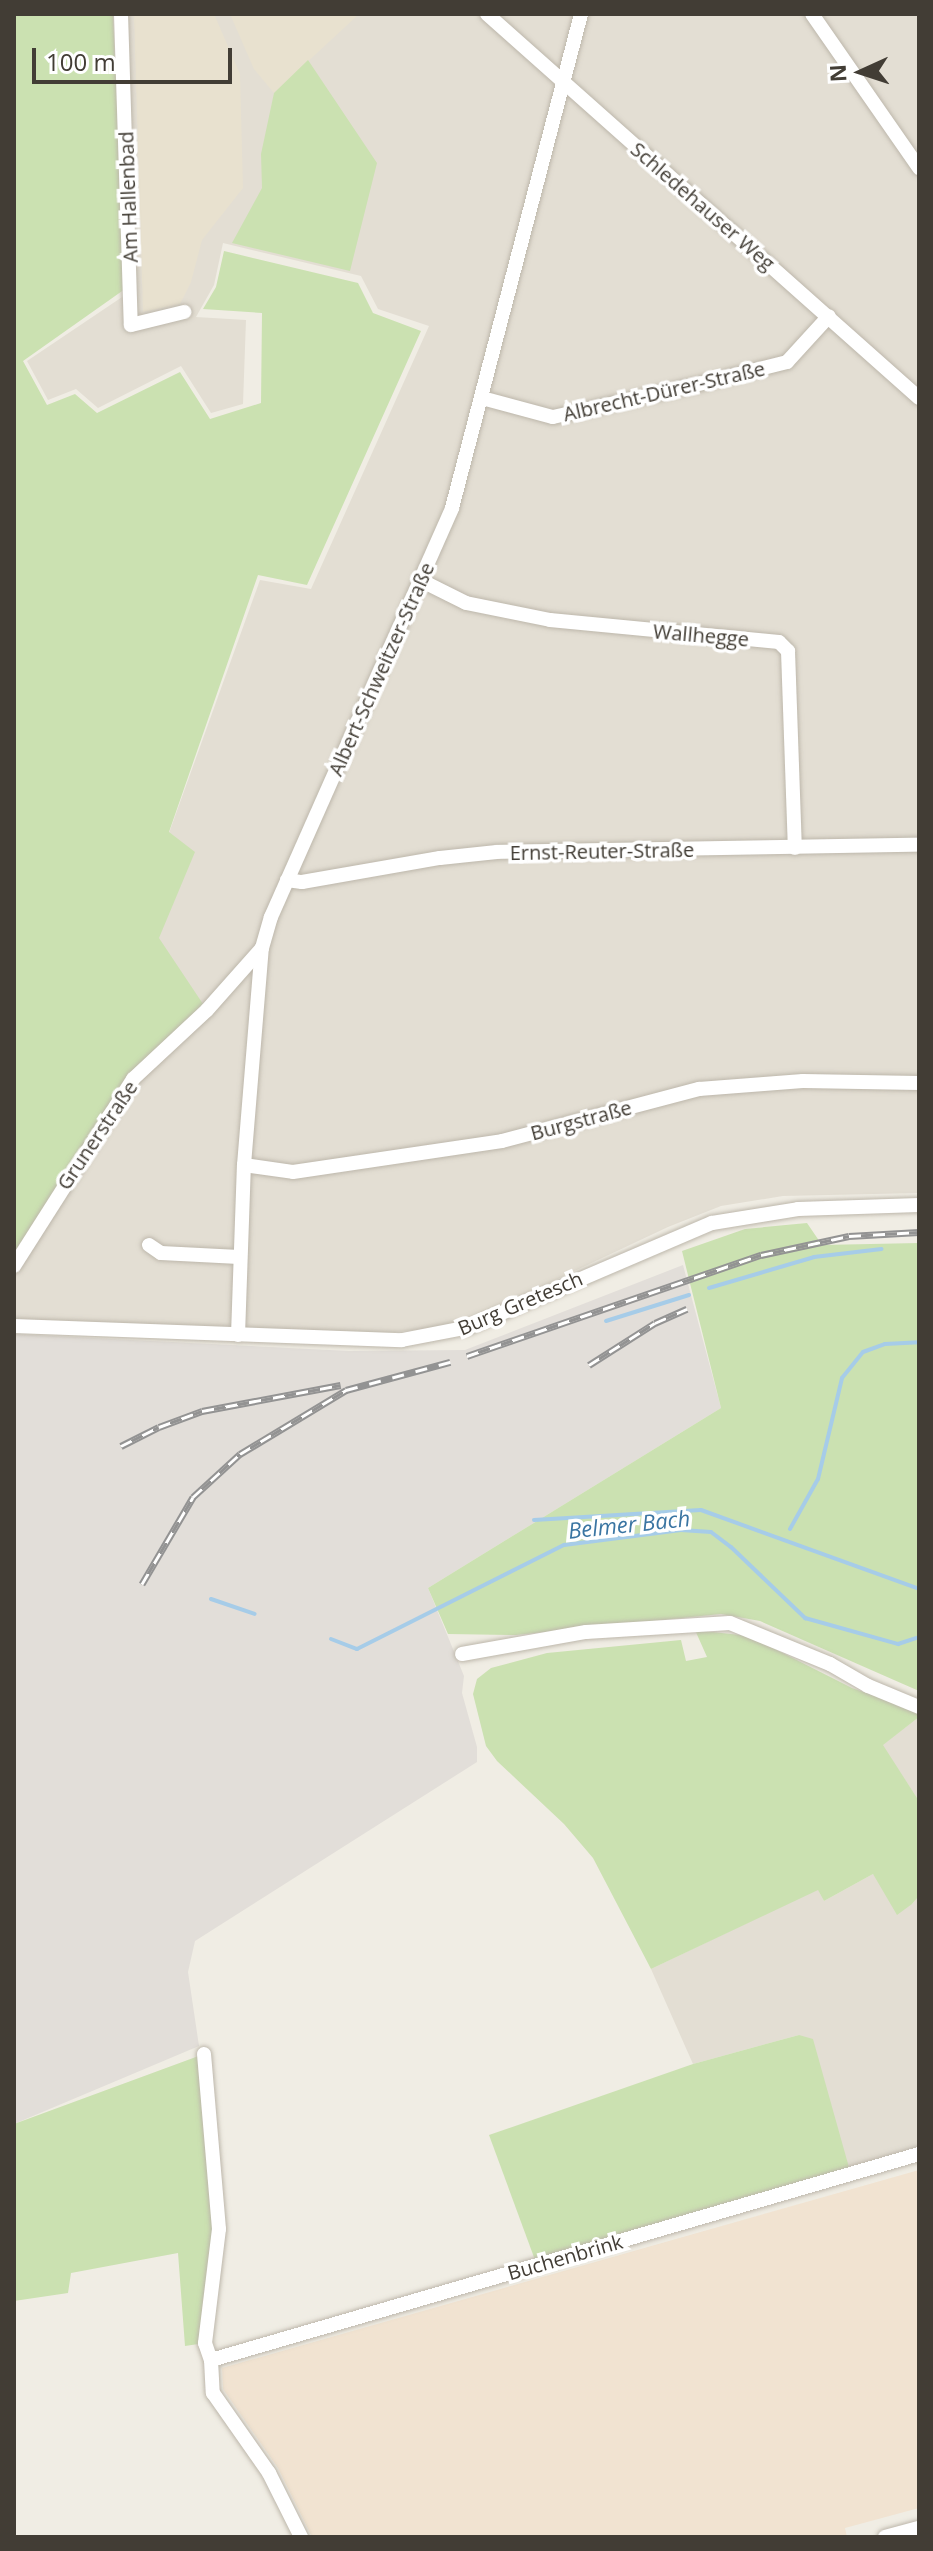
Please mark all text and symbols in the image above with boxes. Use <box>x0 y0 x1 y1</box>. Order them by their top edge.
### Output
scale bar <box>36 32 236 82</box>
north arrow <box>821 32 901 112</box>
text: 100 m <box>46 45 116 78</box>
text: N <box>822 64 852 83</box>
street label: Am Hallenbad <box>114 131 142 263</box>
street label: Schledehauser Weg <box>626 137 780 275</box>
street label: Albrecht-Dürer-Straße <box>561 356 767 426</box>
street label: Albert-Schweitzer-Straße <box>323 559 439 779</box>
street label: Wallhegge <box>652 619 750 651</box>
street label: Ernst-Reuter-Straße <box>510 837 694 865</box>
street label: Grunerstraße <box>52 1076 142 1194</box>
street label: Burgstraße <box>528 1095 634 1145</box>
street label: Burg Gretesch <box>454 1266 586 1340</box>
water label: Belmer Bach <box>567 1504 691 1544</box>
street label: Buchenbrink <box>505 2229 625 2285</box>

